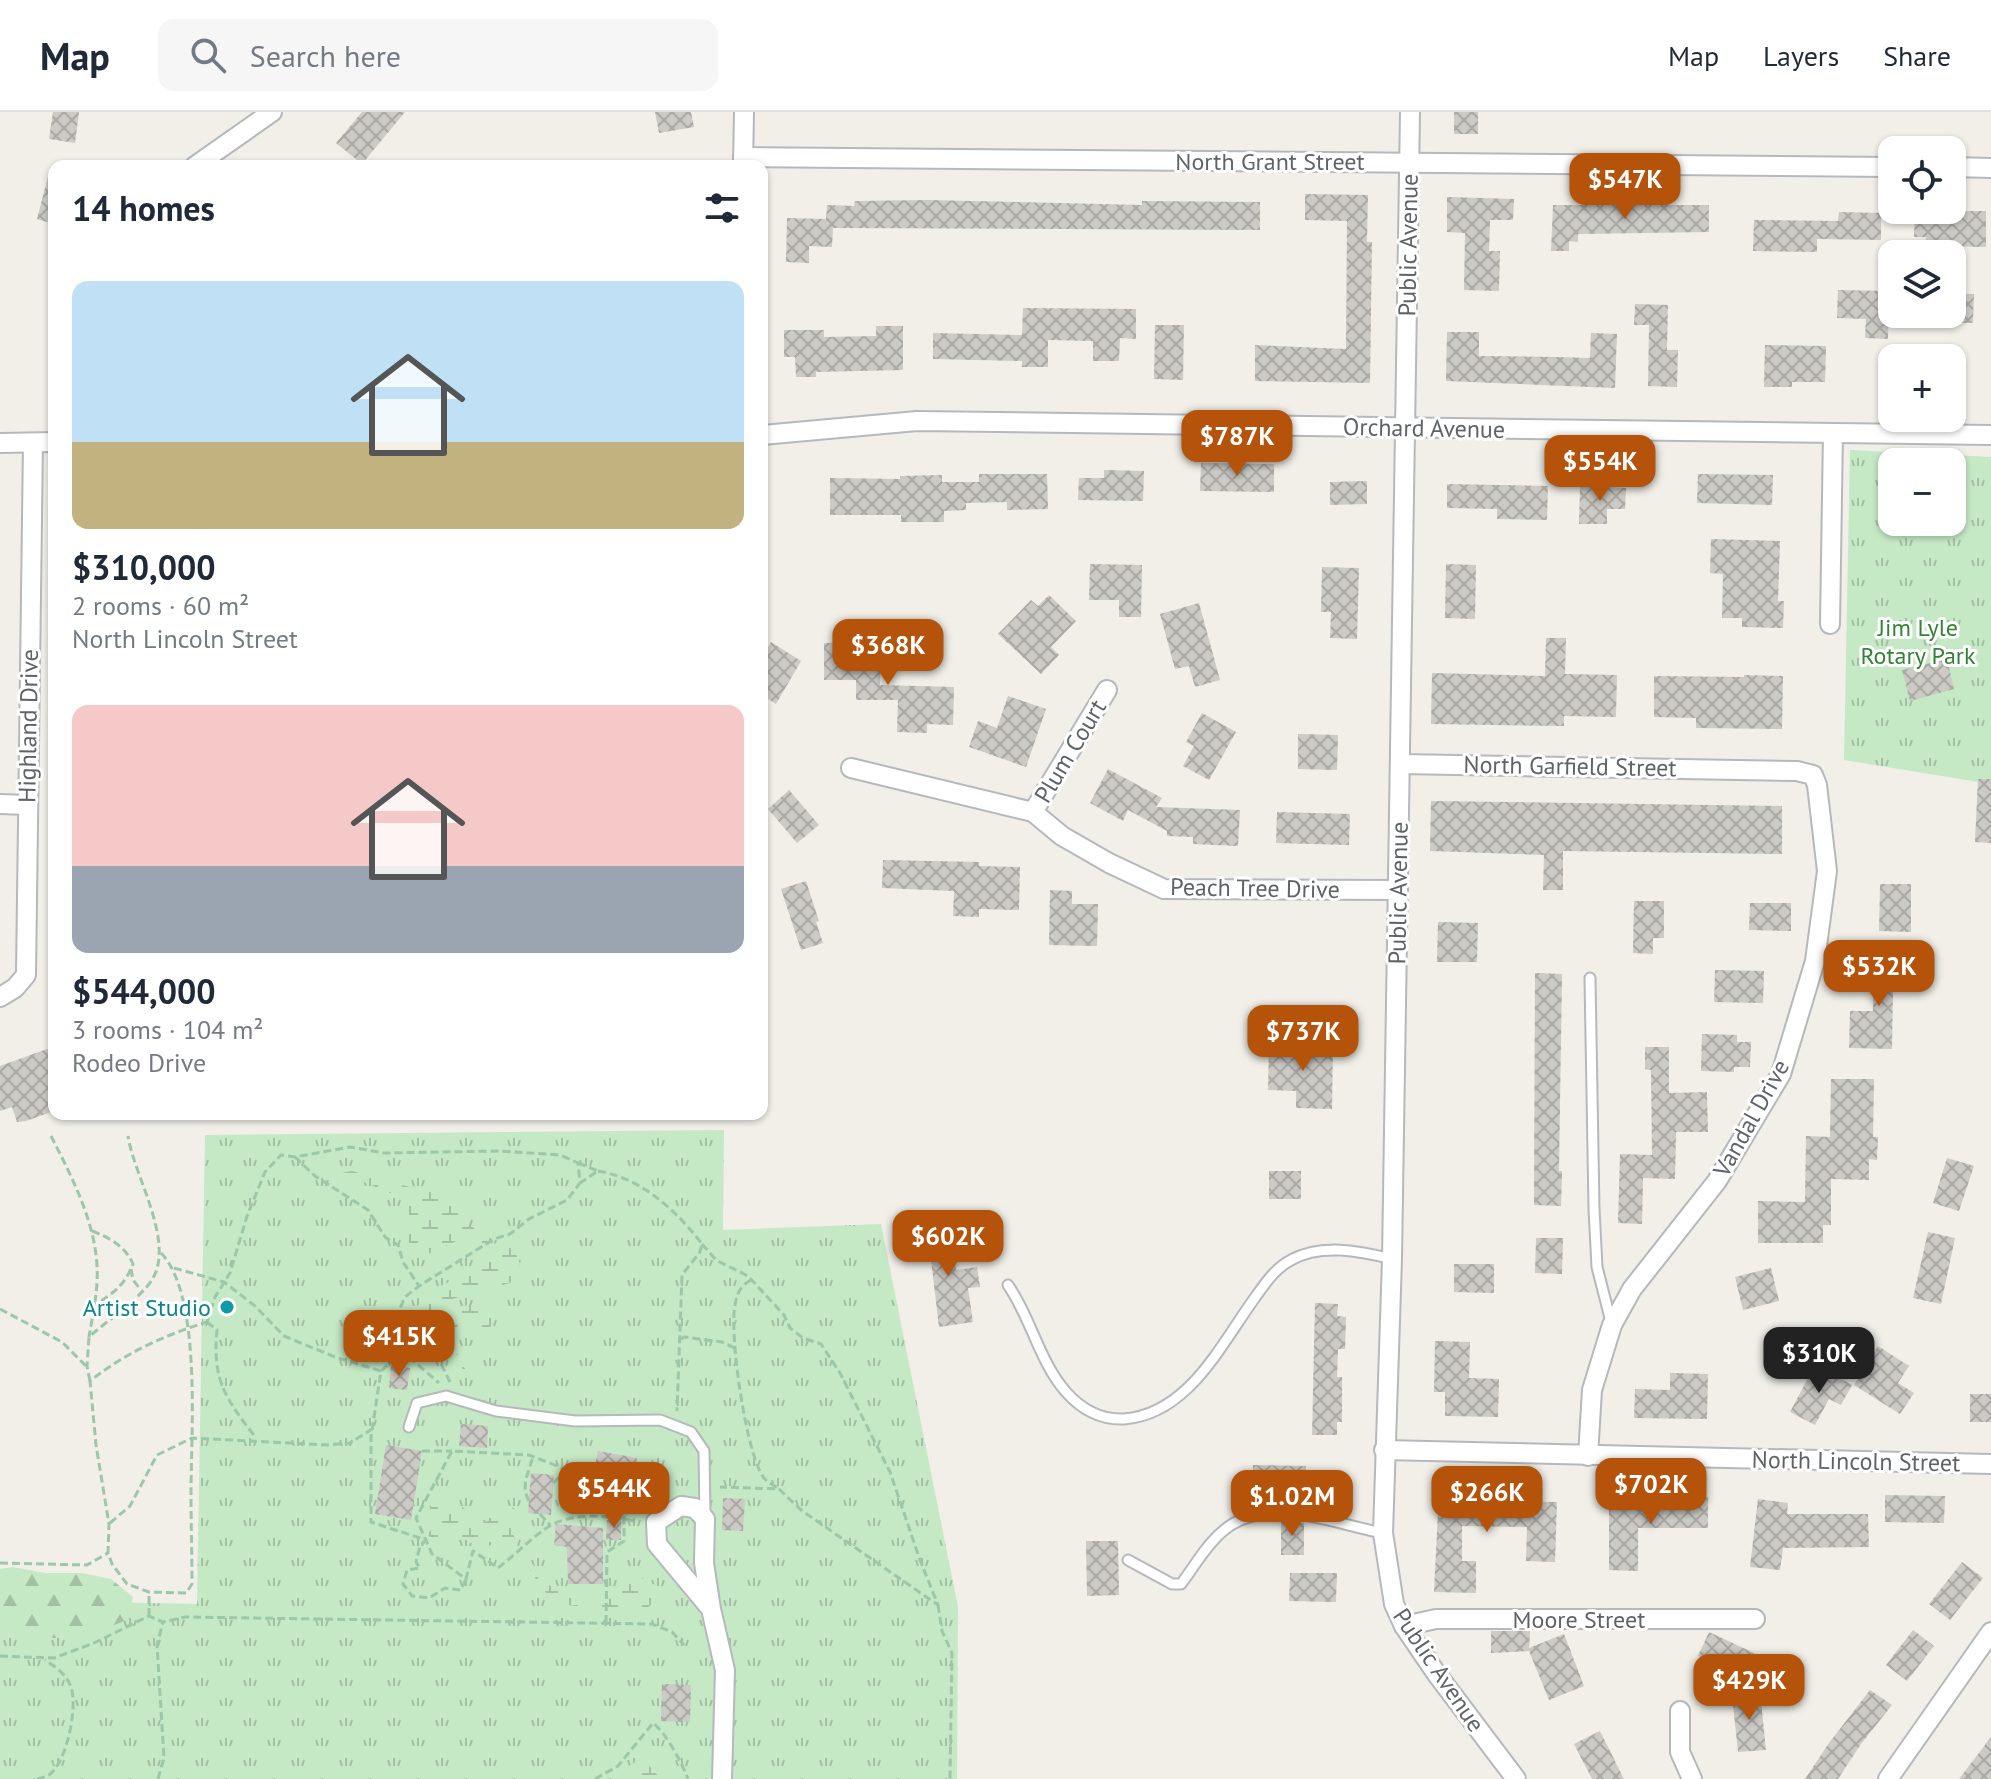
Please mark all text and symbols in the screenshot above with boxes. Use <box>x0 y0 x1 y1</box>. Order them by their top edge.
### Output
search box <box>158 19 718 91</box>
text: Map <box>40 31 110 80</box>
icon: search <box>186 33 230 77</box>
text: Search here <box>250 36 401 75</box>
text: Map <box>1668 37 1719 74</box>
text: Layers <box>1763 37 1839 74</box>
text: Share <box>1883 37 1951 74</box>
map controls <box>1878 136 1966 536</box>
button: locate <box>1878 136 1966 224</box>
street label: North Grant Street <box>1175 146 1365 177</box>
pin: $547K <box>1569 153 1681 221</box>
text: $547K <box>1587 162 1663 195</box>
street label: Public Avenue <box>1391 173 1425 317</box>
text: 14 homes <box>72 186 215 230</box>
icon: filters <box>700 186 744 230</box>
button: layers <box>1878 240 1966 328</box>
icon: home <box>336 333 480 477</box>
button: + <box>1878 344 1966 432</box>
pin: $787K <box>1181 410 1293 478</box>
street label: Orchard Avenue <box>1343 411 1505 445</box>
text: $787K <box>1199 419 1275 452</box>
pin: $554K <box>1544 435 1656 503</box>
text: $554K <box>1562 444 1638 477</box>
button: − <box>1878 448 1966 536</box>
text: $310,000 <box>72 545 216 589</box>
text: 2 rooms · 60 m² <box>72 589 249 622</box>
park label: Jim Lyle Rotary Park <box>1860 612 1976 671</box>
pin: $368K <box>832 619 944 687</box>
text: North Lincoln Street <box>72 622 298 655</box>
text: $368K <box>850 628 926 661</box>
street label: Highland Drive <box>11 649 45 803</box>
street label: Plum Court <box>1027 694 1113 808</box>
street label: North Garfield Street <box>1463 749 1677 783</box>
icon: home <box>336 757 480 901</box>
street label: Public Avenue <box>1381 821 1415 965</box>
street label: Peach Tree Drive <box>1170 871 1340 905</box>
pin: $532K <box>1823 940 1935 1008</box>
text: $532K <box>1841 949 1917 982</box>
text: $544,000 <box>72 969 216 1013</box>
pin: $737K <box>1247 1005 1359 1073</box>
text: 3 rooms · 104 m² <box>72 1013 264 1046</box>
text: $737K <box>1265 1014 1341 1047</box>
text: Rodeo Drive <box>72 1046 206 1079</box>
street label: Vandal Drive <box>1706 1054 1796 1183</box>
pin: $602K <box>892 1210 1004 1278</box>
text: $602K <box>910 1219 986 1252</box>
place label: Artist Studio <box>83 1292 211 1323</box>
marker: Artist Studio <box>218 1298 236 1316</box>
pin: $415K <box>343 1310 455 1378</box>
text: $415K <box>361 1319 437 1352</box>
pin: $310K <box>1763 1327 1875 1395</box>
text: $310K <box>1781 1336 1857 1369</box>
street label: North Lincoln Street <box>1751 1444 1961 1478</box>
pin: $702K <box>1595 1458 1707 1526</box>
pin: $544K <box>558 1462 670 1530</box>
pin: $266K <box>1431 1466 1543 1534</box>
text: $702K <box>1613 1467 1689 1500</box>
pin: $1.02M <box>1227 1470 1357 1538</box>
text: $544K <box>576 1471 652 1504</box>
text: $266K <box>1449 1475 1525 1508</box>
text: $1.02M <box>1249 1479 1335 1512</box>
street label: Public Avenue <box>1386 1602 1492 1738</box>
street label: Moore Street <box>1513 1604 1645 1635</box>
pin: $429K <box>1693 1654 1805 1722</box>
text: $429K <box>1711 1663 1787 1696</box>

